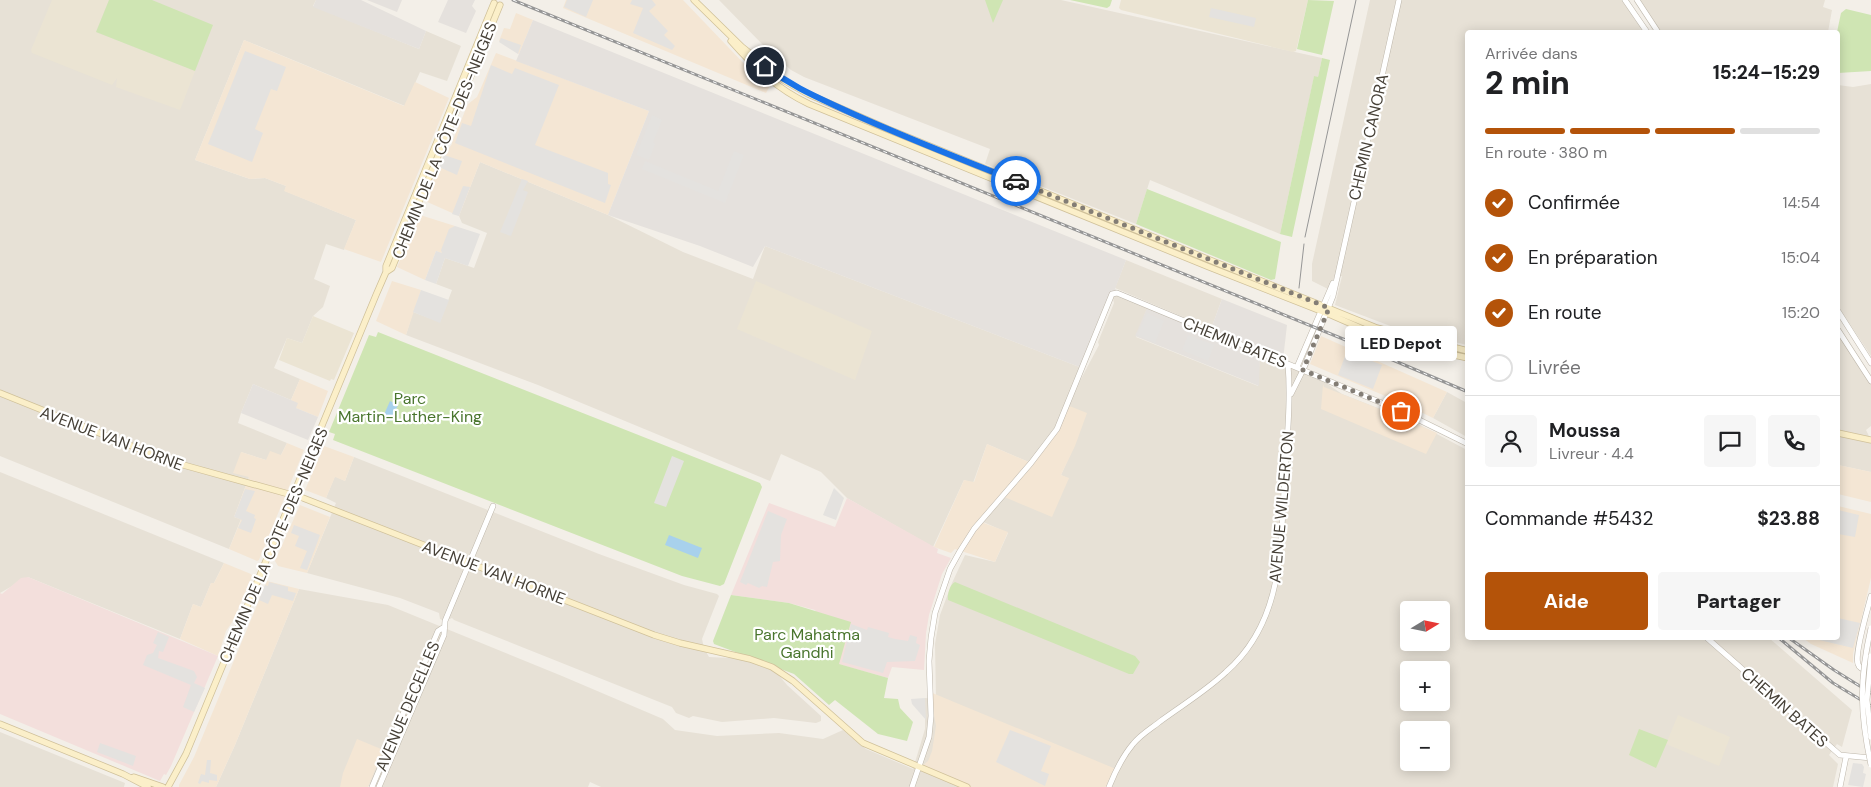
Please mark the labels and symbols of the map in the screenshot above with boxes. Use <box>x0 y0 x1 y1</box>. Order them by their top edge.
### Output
street label: CHEMIN DE LA CÔTE-DES-NEIGES <box>387 19 502 262</box>
pin <box>744 45 786 87</box>
street label: CHEMIN CANORA <box>1344 71 1393 202</box>
courier <box>991 156 1041 206</box>
street label: CHEMIN BATES <box>1180 312 1290 373</box>
callout: LED Depot <box>1345 326 1457 361</box>
park label: Parc Martin-Luther-King <box>338 388 482 427</box>
pin <box>1380 390 1422 432</box>
street label: AVENUE VAN HORNE <box>37 401 186 475</box>
street label: CHEMIN DE LA CÔTE-DES-NEIGES <box>214 424 333 666</box>
street label: AVENUE WILDERTON <box>1264 430 1299 584</box>
street label: AVENUE VAN HORNE <box>419 535 568 609</box>
north arrow <box>1400 601 1450 651</box>
park label: Parc Mahatma Gandhi <box>754 624 860 663</box>
street label: AVENUE DECELLES <box>371 638 444 774</box>
street label: CHEMIN BATES <box>1737 663 1833 752</box>

